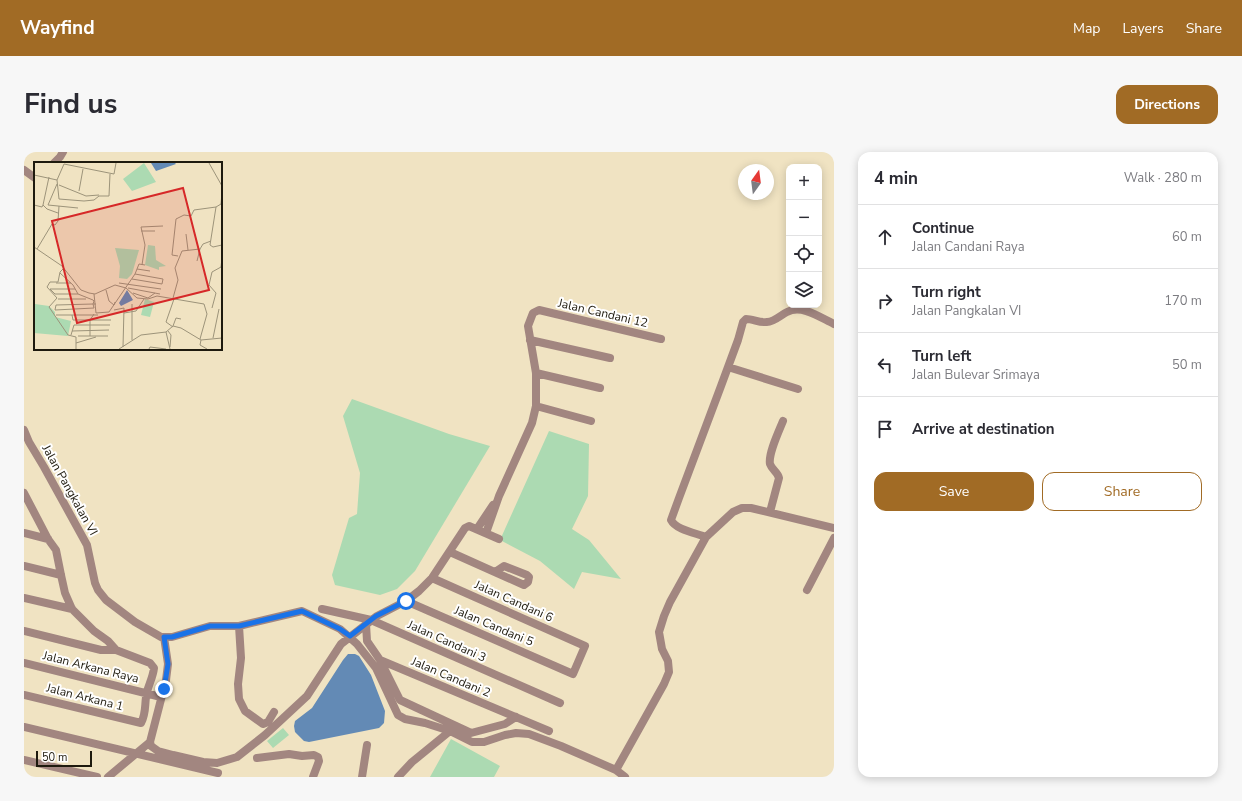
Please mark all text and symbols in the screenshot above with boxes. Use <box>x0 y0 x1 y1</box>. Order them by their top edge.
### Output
text: Wayfind <box>20 15 95 41</box>
text: Map <box>1073 19 1100 38</box>
text: Layers <box>1122 19 1164 38</box>
text: Share <box>1186 19 1222 38</box>
text: Find us <box>24 85 118 123</box>
button: Directions <box>1116 85 1218 124</box>
inset map <box>34 162 222 350</box>
north arrow <box>738 164 774 200</box>
map controls <box>786 164 822 308</box>
button: + <box>786 164 822 200</box>
text: 4 min <box>874 167 918 190</box>
text: Walk · 280 m <box>1124 169 1202 187</box>
button: − <box>786 200 822 236</box>
text: Continue <box>912 218 974 238</box>
icon: ahead <box>874 226 896 248</box>
text: 60 m <box>1172 228 1202 246</box>
button: locate <box>786 236 822 272</box>
text: Jalan Candani Raya <box>912 238 1025 256</box>
button: layers <box>786 272 822 308</box>
text: Turn right <box>912 282 981 302</box>
icon: right <box>874 290 896 312</box>
text: 170 m <box>1164 292 1202 310</box>
street label: Jalan Candani 12 <box>556 295 649 331</box>
text: Jalan Pangkalan VI <box>912 302 1021 320</box>
text: Turn left <box>912 346 971 366</box>
icon: left <box>874 354 896 376</box>
text: 50 m <box>1172 356 1202 374</box>
text: Jalan Bulevar Srimaya <box>912 366 1040 384</box>
icon: arrive <box>874 418 896 440</box>
text: Arrive at destination <box>912 419 1055 439</box>
street label: Jalan Pangkalan VI <box>38 441 101 538</box>
button: Save <box>874 472 1034 511</box>
button: Share <box>1042 472 1202 511</box>
street label: Jalan Candani 6 <box>471 576 556 625</box>
route start <box>397 592 415 610</box>
street label: Jalan Candani 5 <box>451 602 536 650</box>
street label: Jalan Candani 3 <box>404 616 489 665</box>
street label: Jalan Arkana Raya <box>40 647 141 687</box>
street label: Jalan Candani 2 <box>408 653 493 701</box>
street label: Jalan Arkana 1 <box>44 679 125 714</box>
route end <box>155 680 173 698</box>
scale bar <box>36 749 92 768</box>
text: 50 m <box>42 750 67 765</box>

